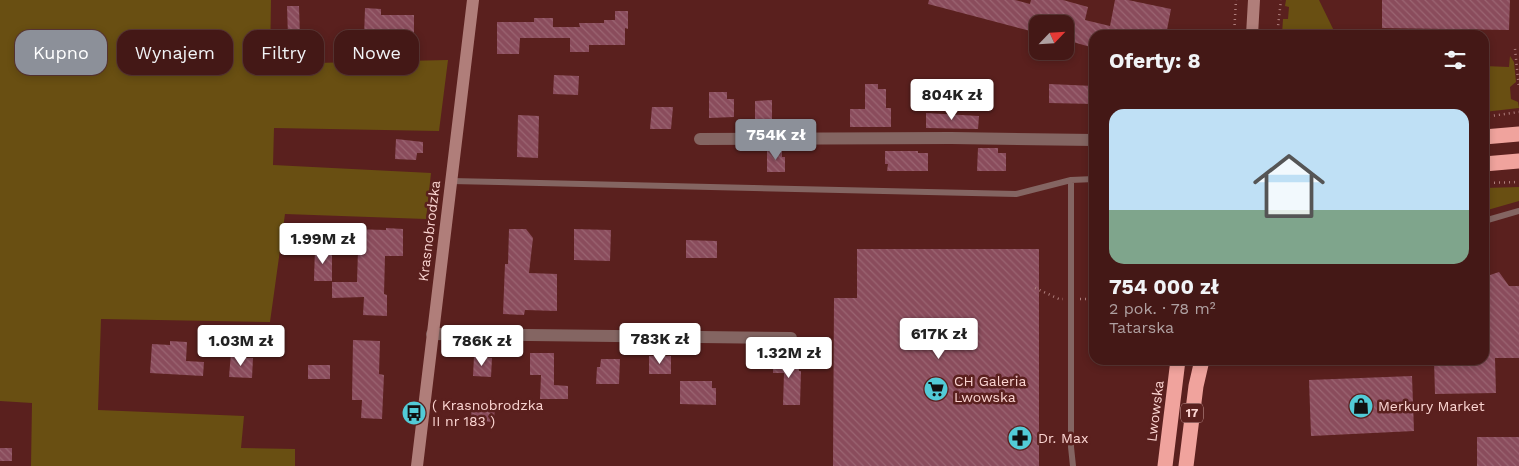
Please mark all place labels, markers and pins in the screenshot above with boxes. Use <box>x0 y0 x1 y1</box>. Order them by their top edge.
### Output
pin: 804K zł <box>906 78 998 121</box>
pin: 754K zł <box>730 119 822 161</box>
pin: 1.99M zł <box>271 222 375 265</box>
pin: 617K zł <box>893 318 985 360</box>
pin: 783K zł <box>614 322 706 365</box>
pin: 1.03M zł <box>189 324 293 367</box>
pin: 786K zł <box>436 324 528 367</box>
pin: 1.32M zł <box>737 336 841 379</box>
place label: CH Galeria Lwowska <box>954 373 1027 405</box>
supermarket icon: CH Galeria Lwowska <box>923 376 949 402</box>
shop icon: Merkury Market <box>1348 393 1374 419</box>
place label: ( Krasnobrodzka II nr 183 ) <box>432 397 543 429</box>
place label: Merkury Market <box>1378 398 1485 414</box>
bus stop icon: ( Krasnobrodzka II nr 183 ) <box>401 400 427 426</box>
pharmacy icon: Dr. Max <box>1007 425 1033 451</box>
place label: Dr. Max <box>1038 430 1088 446</box>

